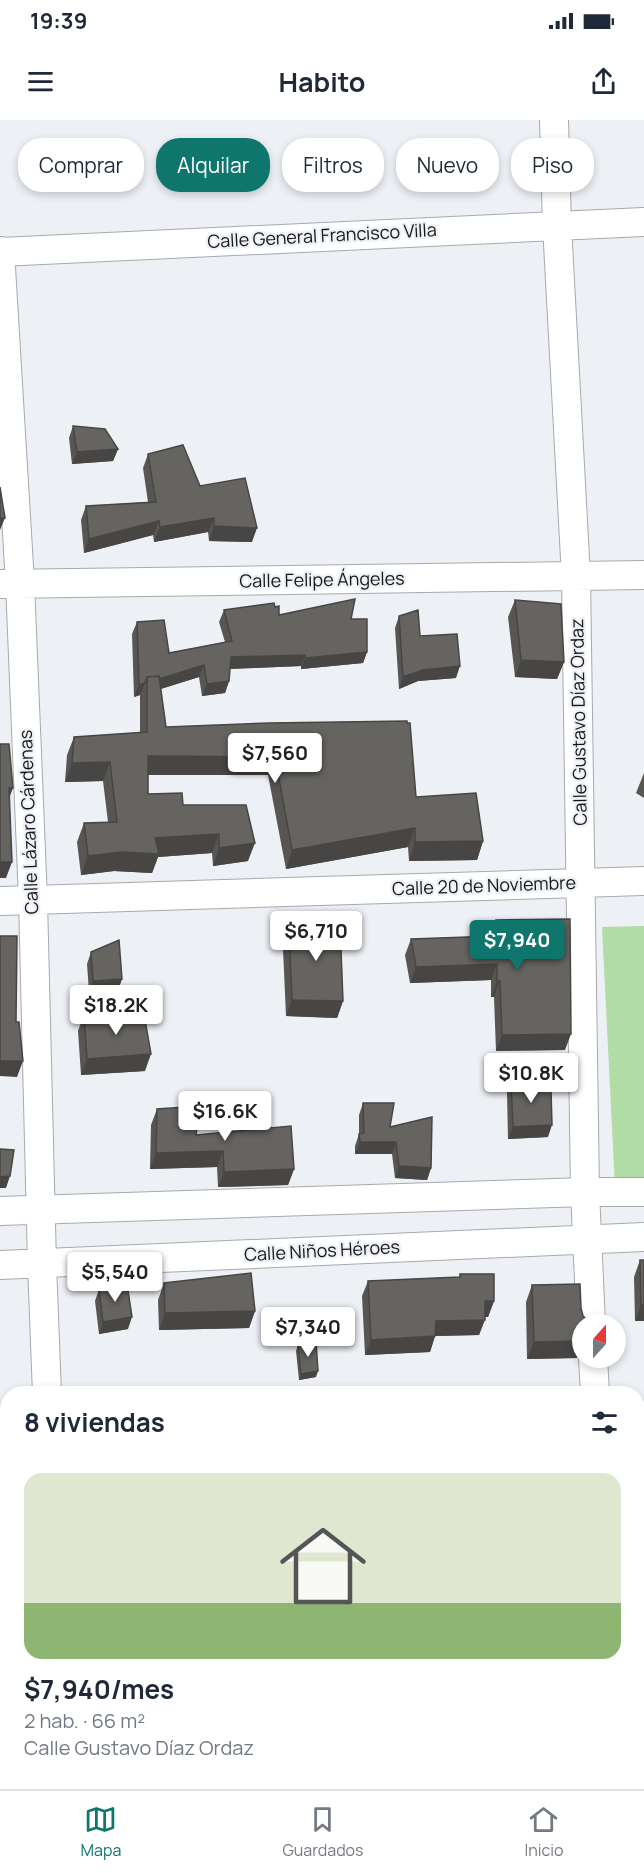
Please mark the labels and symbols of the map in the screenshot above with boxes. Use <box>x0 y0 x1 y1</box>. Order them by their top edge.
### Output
street label: Calle General Francisco Villa <box>207 217 437 253</box>
street label: Calle Felipe Ángeles <box>239 566 405 592</box>
street label: Calle Gustavo Díaz Ordaz <box>564 618 592 826</box>
street label: Calle Lázaro Cárdenas <box>13 729 43 915</box>
pin: $7,560 <box>226 733 324 784</box>
street label: Calle 20 de Noviembre <box>392 870 576 900</box>
pin: $6,710 <box>267 911 365 962</box>
pin: $7,940 <box>468 920 566 971</box>
pin: $18.2K <box>67 985 165 1036</box>
pin: $10.8K <box>482 1053 580 1104</box>
pin: $16.6K <box>176 1091 274 1142</box>
street label: Calle Niños Héroes <box>243 1234 400 1266</box>
pin: $5,540 <box>66 1252 164 1303</box>
pin: $7,340 <box>259 1307 357 1358</box>
north arrow <box>572 1314 626 1368</box>

